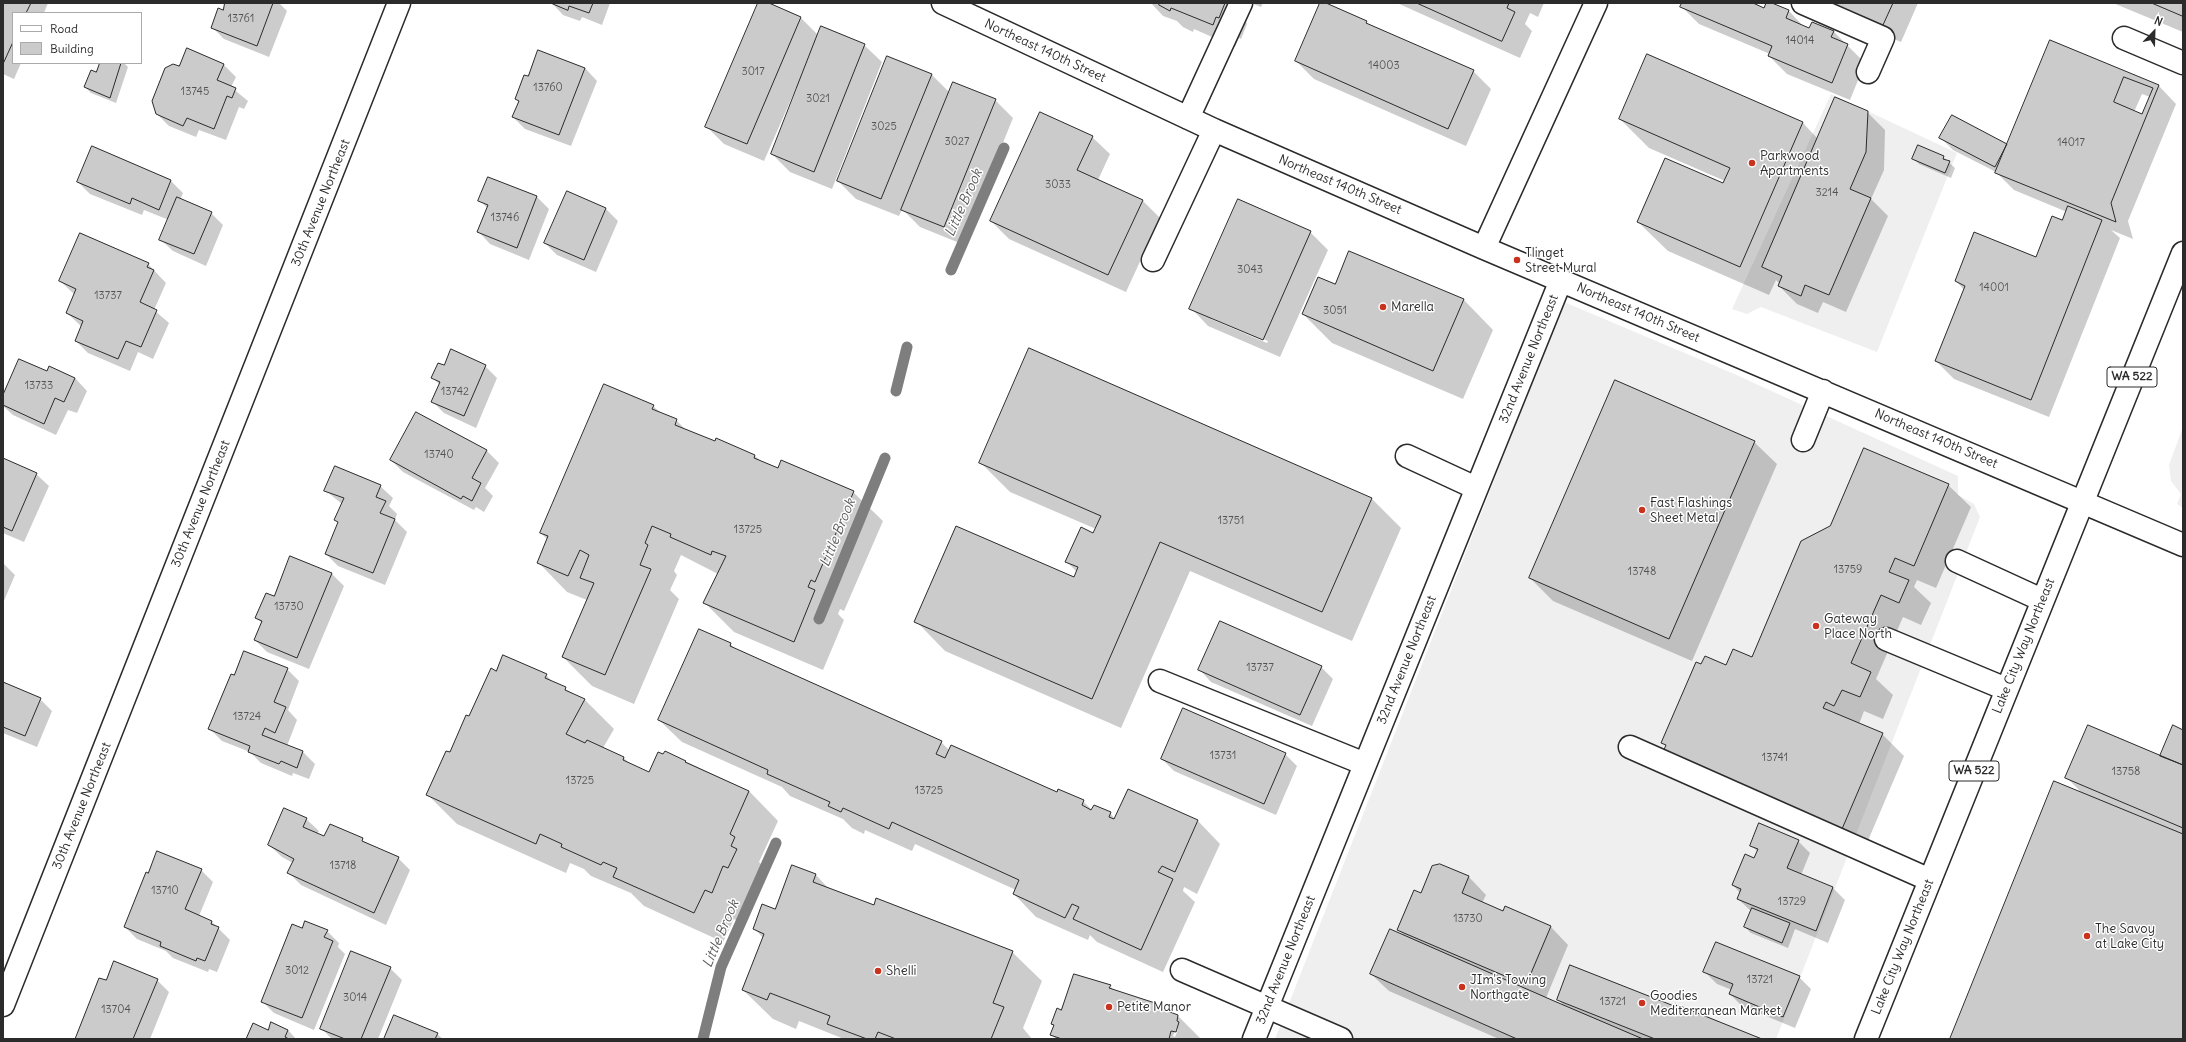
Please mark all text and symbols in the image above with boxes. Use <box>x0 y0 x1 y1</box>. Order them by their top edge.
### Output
legend <box>12 12 142 64</box>
house number: 13761 <box>228 12 254 26</box>
north arrow <box>2134 12 2174 52</box>
text: N <box>2152 13 2165 29</box>
street label: Northeast 140th Street <box>982 16 1108 86</box>
text: Road <box>50 21 78 36</box>
house number: 14014 <box>1786 34 1814 48</box>
text: Building <box>50 41 94 56</box>
house number: 14003 <box>1368 59 1400 73</box>
house number: 3017 <box>741 65 765 79</box>
house number: 13760 <box>533 81 563 95</box>
house number: 13745 <box>181 85 209 99</box>
house number: 3021 <box>806 92 830 106</box>
house number: 3025 <box>871 120 897 134</box>
house number: 3027 <box>945 135 969 149</box>
house number: 14017 <box>2057 136 2085 150</box>
street label: 30th Avenue Northeast <box>288 137 354 269</box>
place label: Parkwood Apartments <box>1760 148 1829 179</box>
street label: Northeast 140th Street <box>1276 152 1404 218</box>
marker: Parkwood Apartments <box>1747 158 1757 168</box>
water label: Little Brook <box>942 167 986 239</box>
house number: 3033 <box>1045 178 1071 192</box>
house number: 3214 <box>1815 186 1839 200</box>
house number: 13746 <box>491 211 519 225</box>
place label: Tlinget Street Mural <box>1525 245 1596 276</box>
marker: Tlinget Street Mural <box>1512 255 1522 265</box>
house number: 3043 <box>1237 263 1263 277</box>
street label: Northeast 140th Street <box>1574 280 1702 346</box>
house number: 14001 <box>1979 281 2009 295</box>
house number: 13737 <box>94 289 122 303</box>
street label: 32nd Avenue Northeast <box>1496 292 1562 426</box>
place label: Marella <box>1391 299 1434 315</box>
marker: Marella <box>1378 302 1388 312</box>
house number: 3051 <box>1323 304 1347 318</box>
road number: WA 522 <box>2107 367 2157 387</box>
house number: 13733 <box>25 379 53 393</box>
house number: 13742 <box>441 385 469 399</box>
street label: Northeast 140th Street <box>1872 406 2000 472</box>
street label: 30th Avenue Northeast <box>168 438 234 570</box>
house number: 13740 <box>424 448 454 462</box>
place label: Fast Flashings Sheet Metal <box>1650 495 1732 526</box>
water label: Little Brook <box>817 497 859 569</box>
marker: Fast Flashings Sheet Metal <box>1637 505 1647 515</box>
house number: 13751 <box>1218 514 1244 528</box>
house number: 13725 <box>734 523 762 537</box>
house number: 13759 <box>1834 563 1862 577</box>
house number: 13748 <box>1628 565 1656 579</box>
street label: Lake City Way Northeast <box>1990 576 2058 716</box>
street label: 32nd Avenue Northeast <box>1374 593 1440 727</box>
house number: 13730 <box>274 600 304 614</box>
place label: Gateway Place North <box>1824 611 1892 642</box>
marker: Gateway Place North <box>1811 621 1821 631</box>
house number: 13737 <box>1246 661 1274 675</box>
house number: 13724 <box>233 710 261 724</box>
street label: 30th Avenue Northeast <box>49 740 115 872</box>
house number: 13731 <box>1210 749 1236 763</box>
house number: 13741 <box>1762 751 1788 765</box>
road number: WA 522 <box>1949 761 1999 781</box>
house number: 13758 <box>2112 765 2140 779</box>
house number: 13725 <box>566 774 594 788</box>
house number: 13725 <box>915 784 943 798</box>
house number: 13718 <box>330 859 356 873</box>
street label: Lake City Way Northeast <box>1869 877 1937 1017</box>
house number: 13710 <box>151 884 179 898</box>
street label: 32nd Avenue Northeast <box>1253 893 1319 1027</box>
house number: 13729 <box>1778 895 1806 909</box>
water label: Little Brook <box>699 898 743 970</box>
house number: 13730 <box>1453 912 1483 926</box>
place label: The Savoy at Lake City <box>2095 921 2164 952</box>
marker: The Savoy at Lake City <box>2082 931 2092 941</box>
place label: Shelli <box>886 963 916 979</box>
house number: 3012 <box>285 964 309 978</box>
marker: Shelli <box>873 966 883 976</box>
place label: JIm's Towing Northgate <box>1470 972 1546 1003</box>
house number: 13721 <box>1747 973 1773 987</box>
marker: JIm's Towing Northgate <box>1457 982 1467 992</box>
place label: Goodies Mediterranean Market <box>1650 988 1781 1019</box>
house number: 3014 <box>343 991 367 1005</box>
house number: 13721 <box>1600 995 1626 1009</box>
marker: Goodies Mediterranean Market <box>1637 998 1647 1008</box>
place label: Petite Manor <box>1117 999 1191 1015</box>
marker: Petite Manor <box>1104 1002 1114 1012</box>
house number: 13704 <box>101 1003 131 1017</box>

